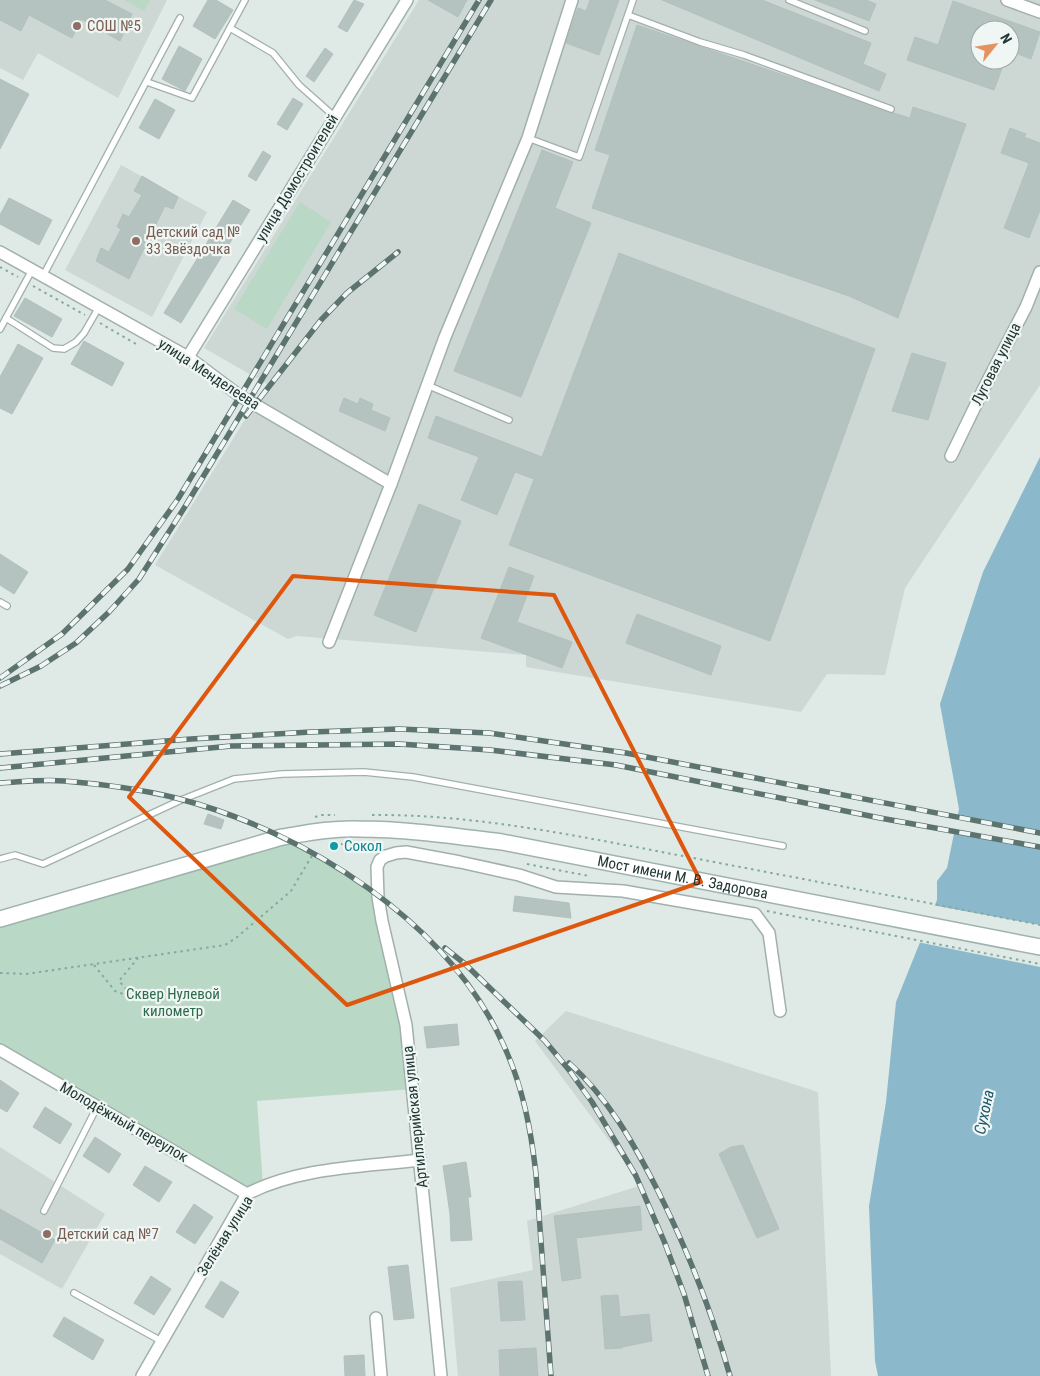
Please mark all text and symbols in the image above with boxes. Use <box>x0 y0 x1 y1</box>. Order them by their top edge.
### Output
place label: СОШ №5 <box>87 17 141 35</box>
marker: СОШ №5 <box>71 20 83 32</box>
north arrow <box>970 20 1020 70</box>
text: N <box>997 31 1015 46</box>
street label: улица Домостроителей <box>252 111 342 245</box>
place label: Детский сад № 33 Звёздочка <box>146 223 240 258</box>
marker: Детский сад № 33 Звёздочка <box>130 235 142 247</box>
street label: Луговая улица <box>968 320 1024 408</box>
street label: улица Менделеева <box>155 335 263 413</box>
place label: Сокол <box>344 837 382 855</box>
marker: Сокол <box>328 840 340 852</box>
street label: Мост имени М. В. Задорова <box>596 852 769 903</box>
park label: Сквер Нулевой километр <box>126 985 220 1020</box>
street label: Артиллерийская улица <box>399 1045 431 1189</box>
street label: Молодёжный переулок <box>57 1078 191 1166</box>
water label: Сухона <box>970 1088 998 1136</box>
street label: Зелёная улица <box>193 1193 257 1279</box>
place label: Детский сад №7 <box>57 1225 159 1243</box>
marker: Детский сад №7 <box>41 1228 53 1240</box>

